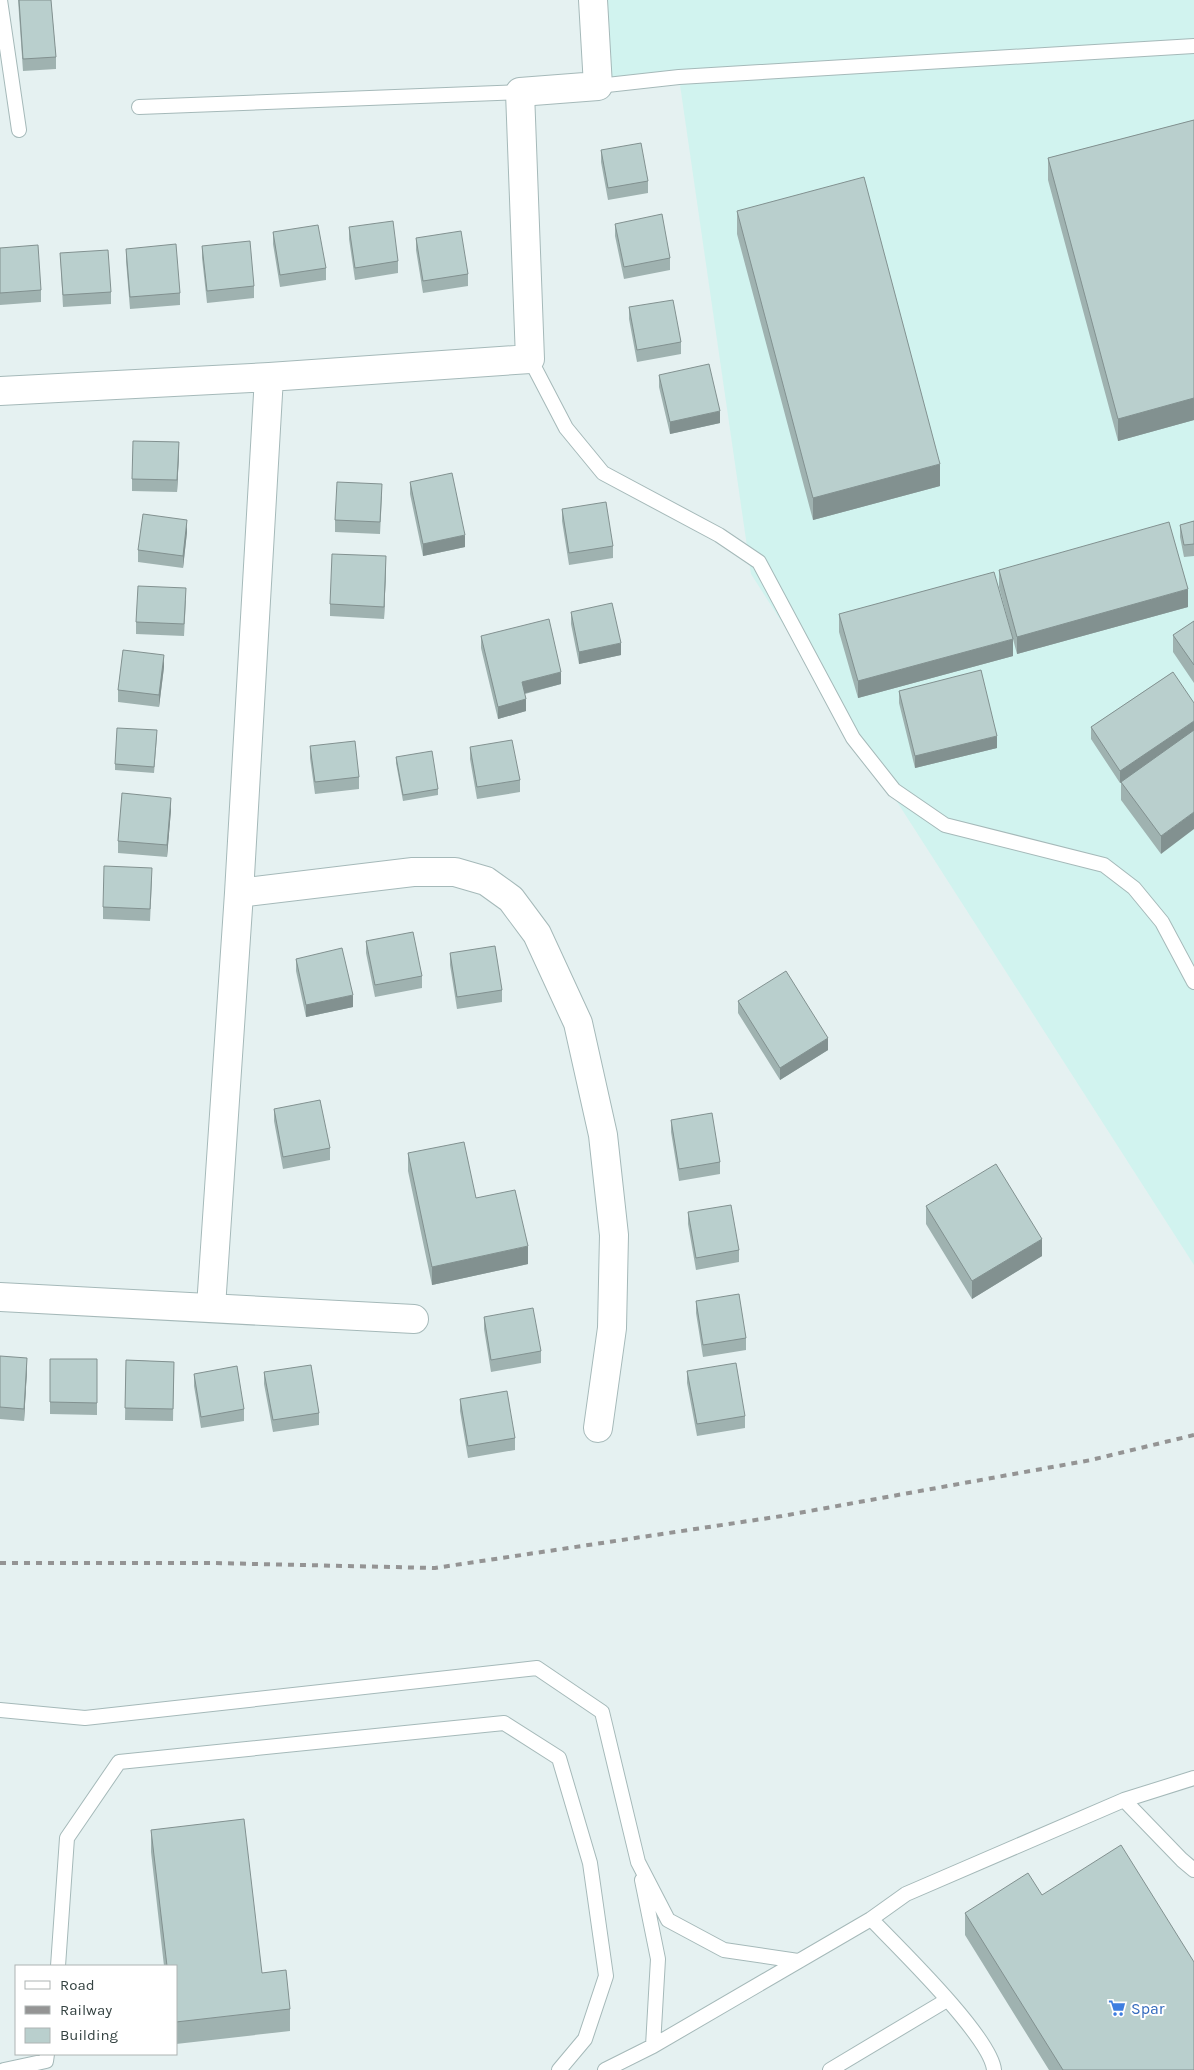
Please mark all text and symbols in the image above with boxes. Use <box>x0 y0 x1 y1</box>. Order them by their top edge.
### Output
legend <box>15 1965 178 2055</box>
text: Road <box>60 1976 95 1994</box>
supermarket icon: Spar <box>1107 1998 1127 2018</box>
place label: Spar <box>1131 1999 1165 2018</box>
text: Railway <box>60 2001 112 2019</box>
text: Building <box>60 2026 118 2044</box>

